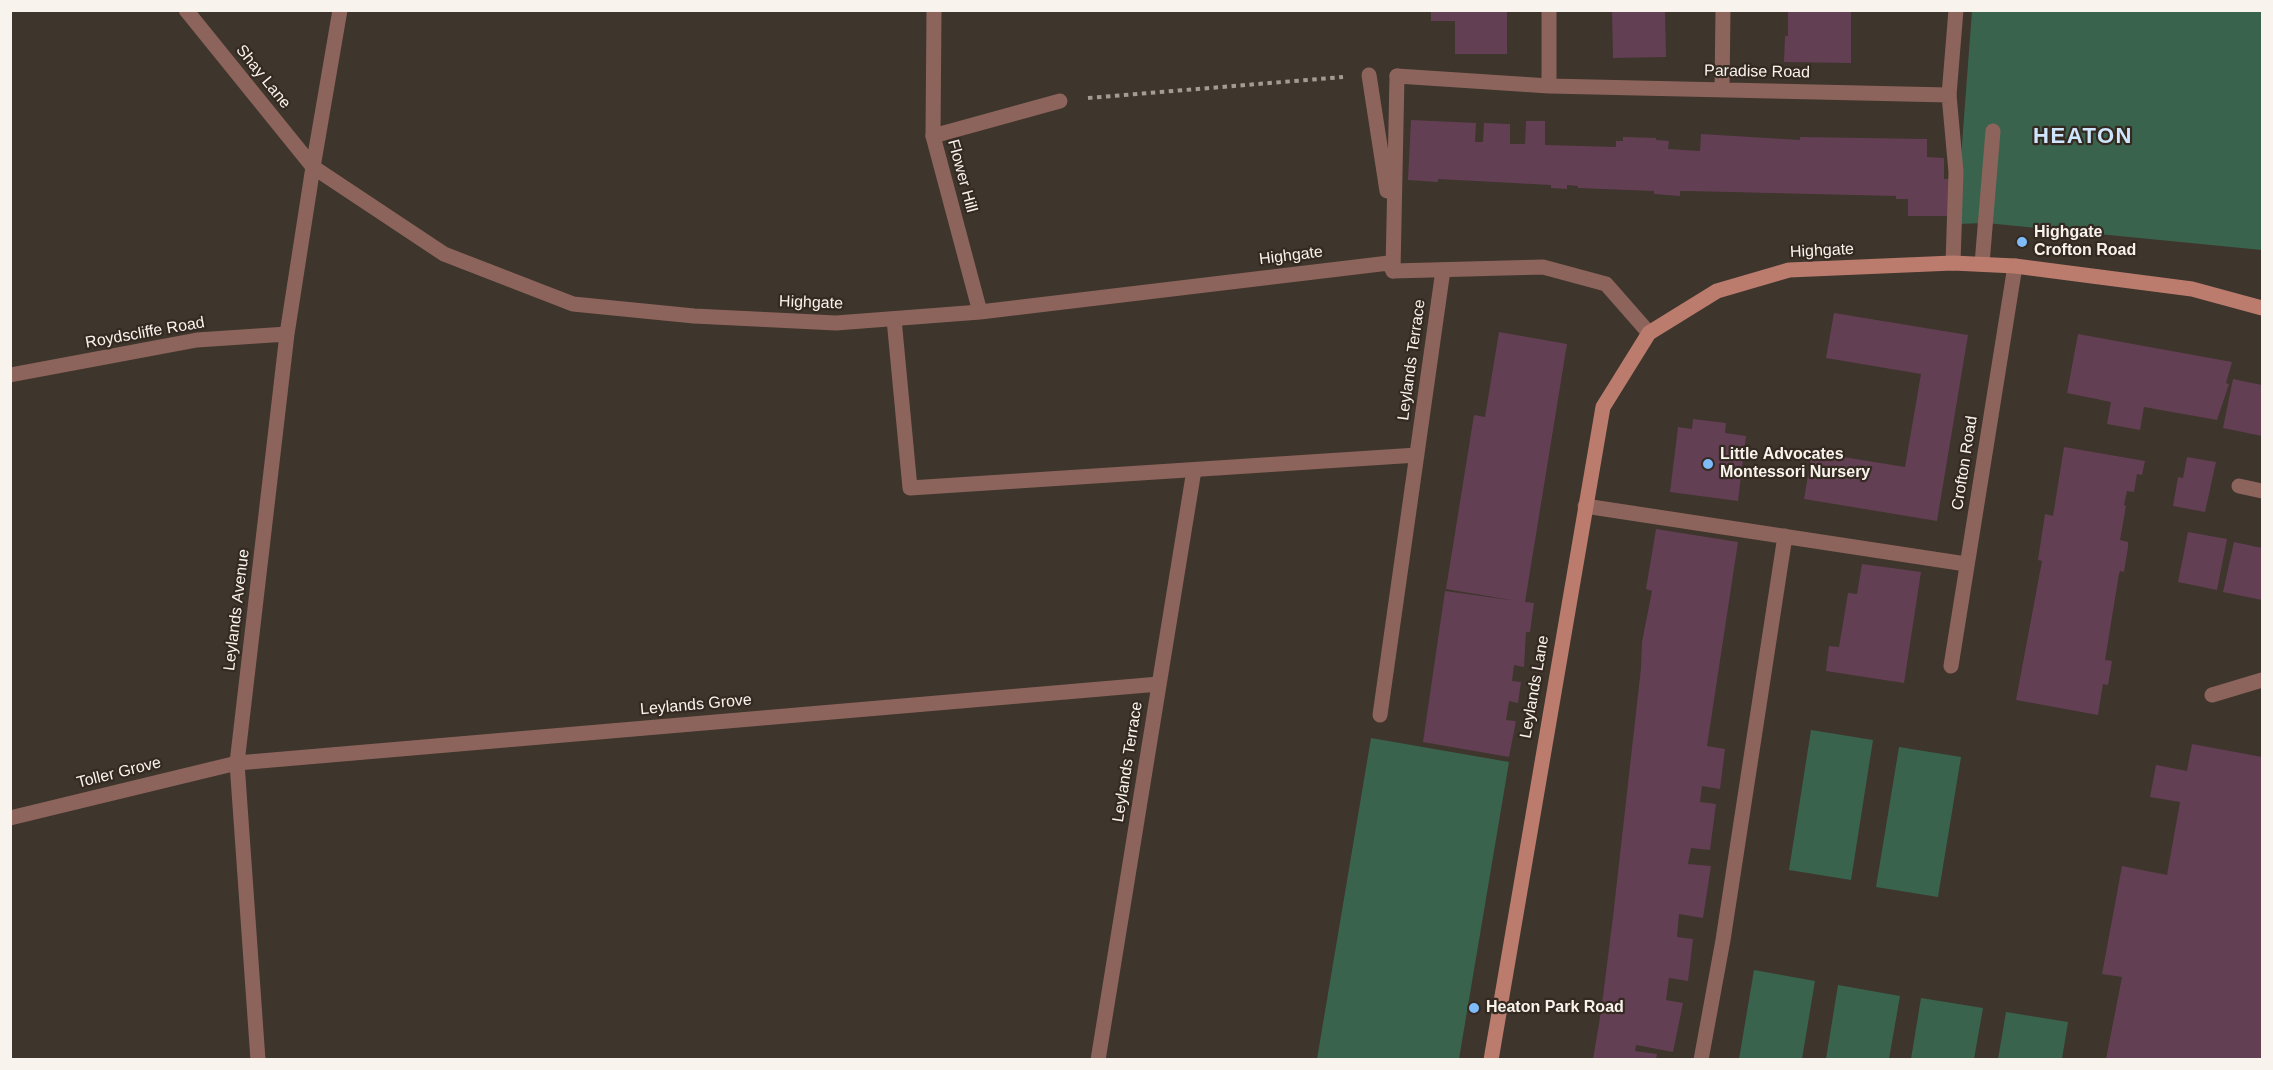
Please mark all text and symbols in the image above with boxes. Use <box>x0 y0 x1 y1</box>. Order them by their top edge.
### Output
street label: Shay Lane <box>231 41 295 113</box>
street label: Paradise Road <box>1704 61 1810 83</box>
district label: HEATON <box>2033 124 2133 150</box>
street label: Flower Hill <box>943 137 981 215</box>
place label: Highgate Crofton Road <box>2034 223 2136 261</box>
marker: Highgate Crofton Road <box>2015 235 2029 249</box>
street label: Highgate <box>1790 240 1854 262</box>
street label: Highgate <box>1258 243 1324 269</box>
street label: Highgate <box>779 292 843 314</box>
street label: Leylands Terrace <box>1394 298 1430 422</box>
street label: Roydscliffe Road <box>84 313 206 353</box>
street label: Crofton Road <box>1948 415 1982 511</box>
place label: Little Advocates Montessori Nursery <box>1720 445 1870 483</box>
marker: Little Advocates Montessori Nursery <box>1701 457 1715 471</box>
street label: Leylands Avenue <box>220 548 254 672</box>
street label: Leylands Lane <box>1517 634 1553 740</box>
street label: Leylands Grove <box>639 691 753 719</box>
street label: Leylands Terrace <box>1109 700 1147 824</box>
street label: Toller Grove <box>75 753 163 793</box>
place label: Heaton Park Road <box>1486 998 1624 1018</box>
marker: Heaton Park Road <box>1467 1001 1481 1015</box>

